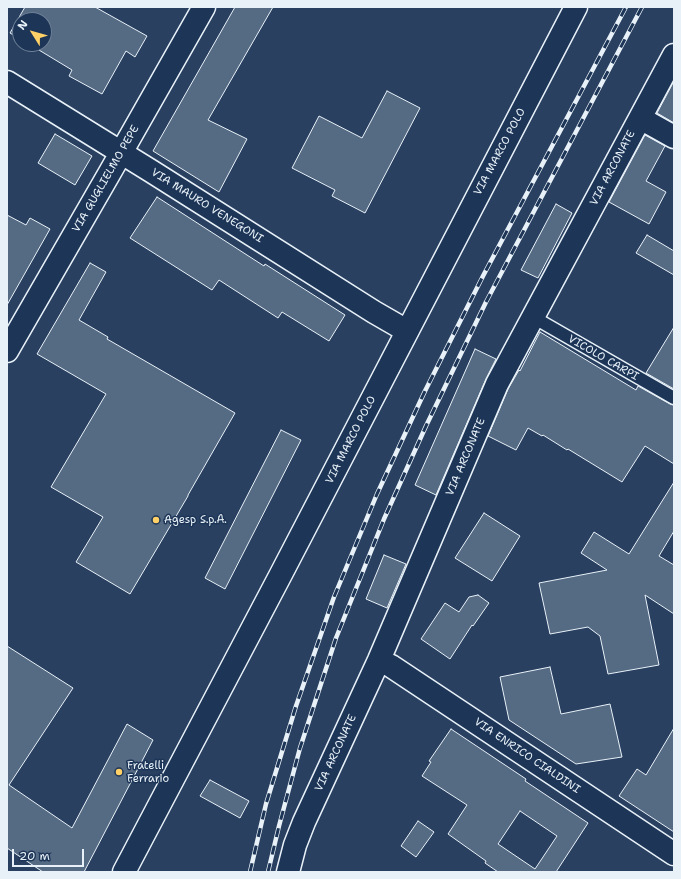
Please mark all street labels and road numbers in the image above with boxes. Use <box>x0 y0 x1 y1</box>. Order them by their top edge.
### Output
street label: VIA MARCO POLO <box>471 106 529 198</box>
street label: VIA GUGLIELMO PEPE <box>70 123 142 235</box>
street label: VIA ARCONATE <box>588 128 638 208</box>
street label: VIA MAURO VENEGONI <box>149 166 265 246</box>
street label: VICOLO CARPI <box>565 332 641 384</box>
street label: VIA MARCO POLO <box>323 394 379 486</box>
street label: VIA ARCONATE <box>444 416 488 498</box>
street label: VIA ARCONATE <box>312 712 360 794</box>
street label: VIA ENRICO CIALDINI <box>471 716 583 796</box>

